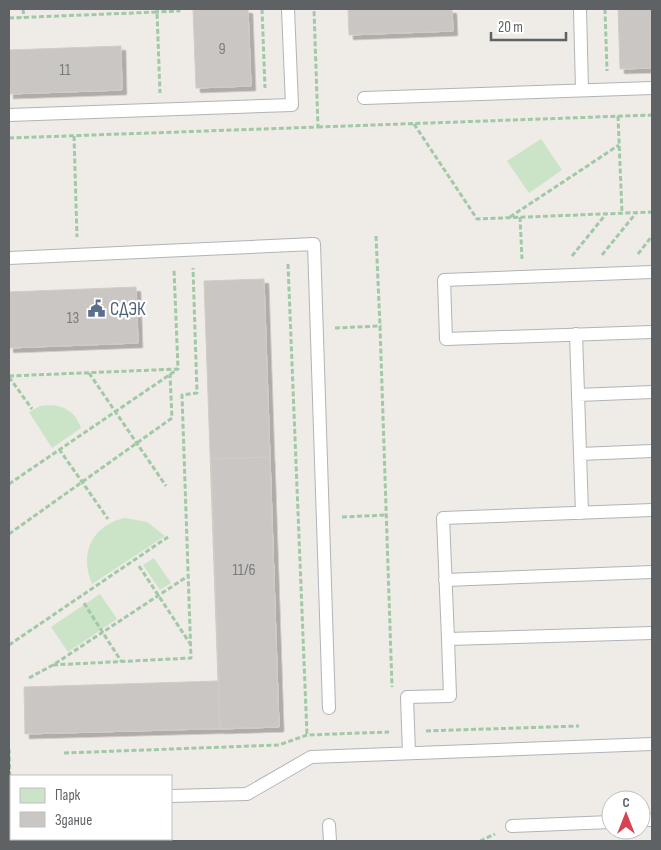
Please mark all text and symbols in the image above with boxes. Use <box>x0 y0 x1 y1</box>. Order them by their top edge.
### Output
scale bar <box>491 10 566 42</box>
text: 20 m <box>498 18 523 37</box>
house number: 9 <box>218 40 226 59</box>
house number: 11 <box>59 61 71 80</box>
place label: СДЭК <box>110 298 146 321</box>
public building icon: СДЭК <box>86 299 106 319</box>
house number: 13 <box>67 309 79 328</box>
house number: 11/6 <box>232 561 256 580</box>
legend <box>10 775 172 840</box>
text: Парк <box>55 786 81 805</box>
north arrow <box>601 790 651 840</box>
text: С <box>622 794 630 811</box>
text: Здание <box>55 811 92 830</box>

